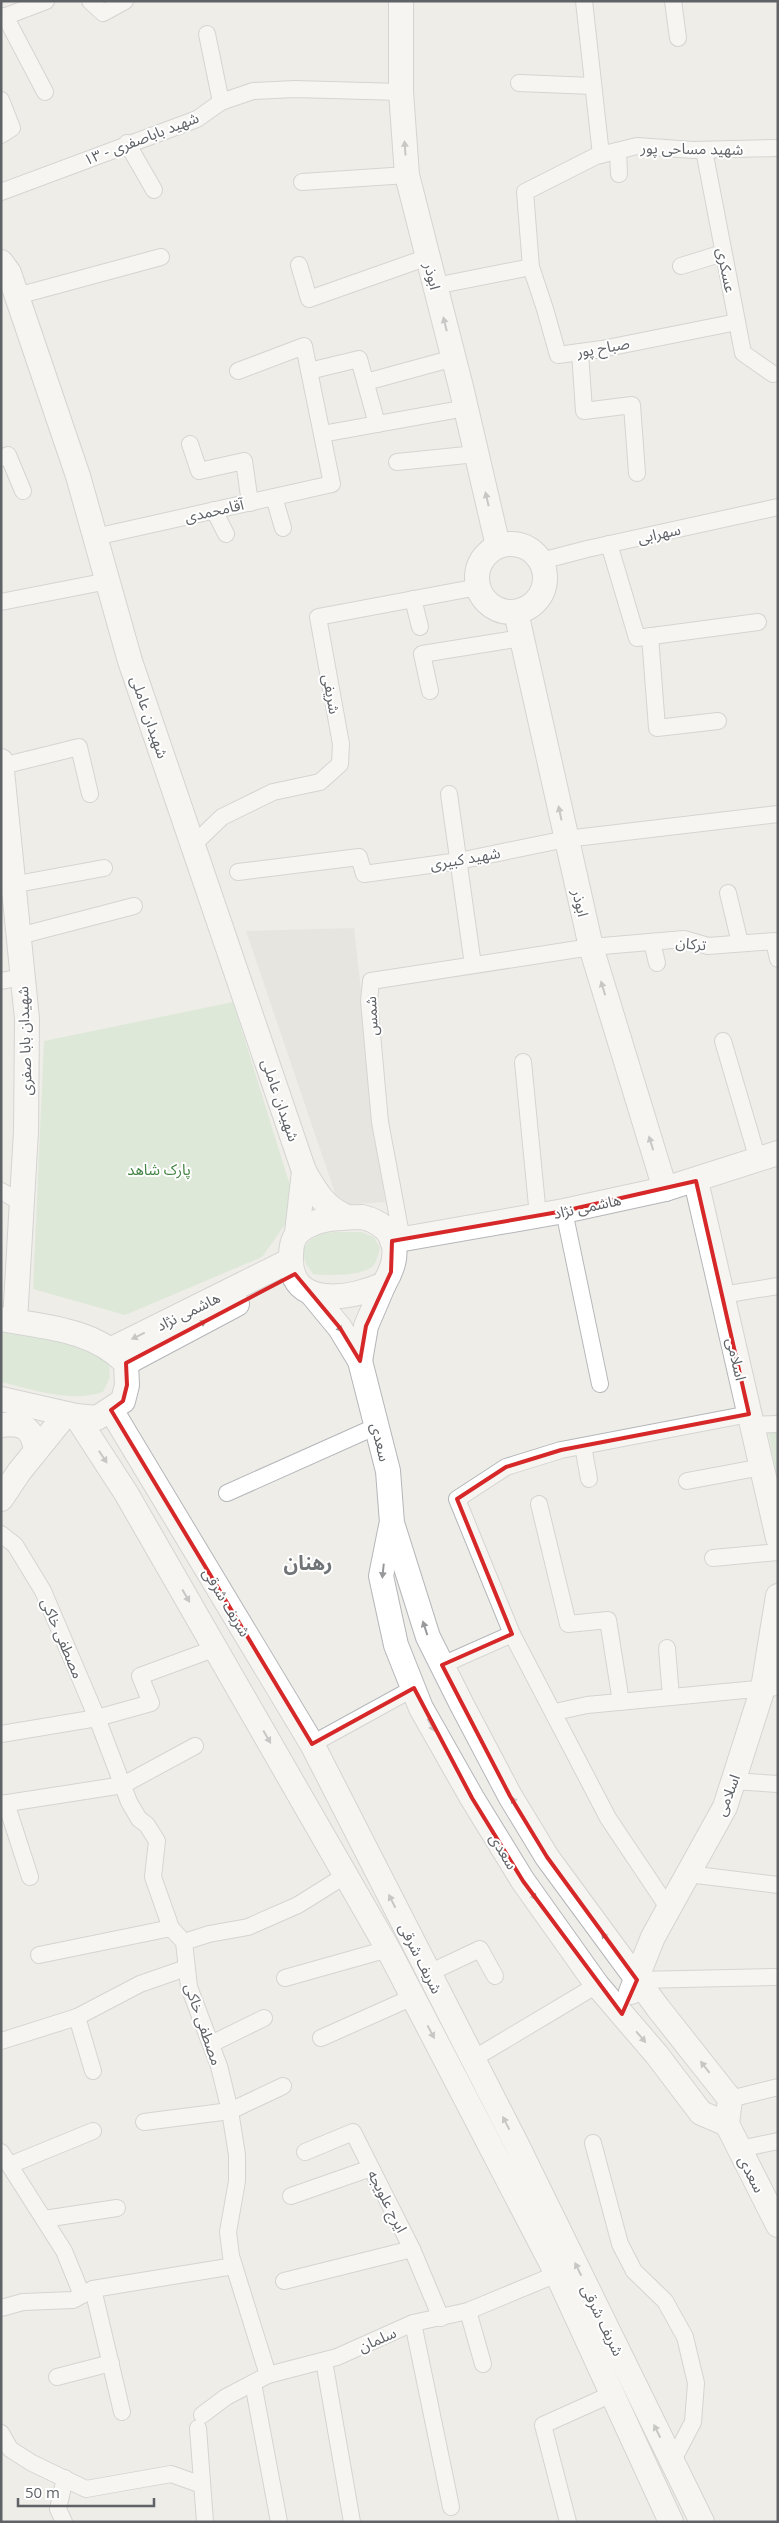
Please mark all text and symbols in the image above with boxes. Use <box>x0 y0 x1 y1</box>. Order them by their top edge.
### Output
street label: شهید باباصفری - ۱۳ <box>81 107 202 169</box>
street label: شهید مساحی پور <box>639 137 744 160</box>
one-way arrow <box>401 140 409 156</box>
street label: عسکری <box>713 246 741 295</box>
street label: ابوذر <box>420 259 446 292</box>
one-way arrow <box>441 316 449 331</box>
street label: صباح پور <box>574 332 632 365</box>
one-way arrow <box>483 491 491 506</box>
street label: آقامحمدی <box>182 493 246 527</box>
street label: سهرابی <box>636 519 683 547</box>
street label: شریفی <box>319 672 345 716</box>
street label: شهیدان عاملی <box>127 673 174 761</box>
one-way arrow <box>556 805 564 820</box>
street label: شهید کبیری <box>428 842 502 874</box>
street label: ابوذر <box>568 886 594 919</box>
street label: ترکان <box>675 931 707 955</box>
one-way arrow <box>599 980 607 995</box>
street label: شهیدان بابا صفری <box>12 986 36 1096</box>
street label: شمس <box>360 996 382 1036</box>
street label: شهیدان عاملی <box>258 1056 305 1144</box>
one-way arrow <box>647 1135 655 1150</box>
park label: پارک شاهد <box>127 1159 191 1180</box>
street label: هاشمی نژاد <box>551 1189 623 1223</box>
street label: هاشمی نژاد <box>153 1287 223 1335</box>
one-way arrow <box>333 1319 343 1333</box>
one-way arrow <box>193 1320 207 1328</box>
one-way arrow <box>130 1332 145 1340</box>
street label: اسلامی <box>722 1336 752 1382</box>
street label: سعدی <box>367 1421 395 1464</box>
one-way arrow <box>98 1450 108 1464</box>
district label: رهنان <box>283 1549 333 1576</box>
street label: شریف شرقی <box>199 1564 256 1640</box>
one-way arrow <box>379 1564 387 1580</box>
one-way arrow <box>182 1589 190 1604</box>
street label: مصطفی خاکی <box>37 1595 89 1681</box>
one-way arrow <box>421 1620 428 1635</box>
one-way arrow <box>426 1718 435 1731</box>
one-way arrow <box>263 1731 272 1744</box>
street label: اسلامی <box>710 1771 744 1819</box>
one-way arrow <box>510 1797 519 1810</box>
street label: سعدی <box>485 1829 523 1873</box>
one-way arrow <box>527 1887 537 1901</box>
one-way arrow <box>388 1894 396 1908</box>
street label: شریف شرقی <box>395 1919 448 1997</box>
one-way arrow <box>601 1931 611 1945</box>
street label: مصطفی خاکی <box>181 1980 227 2068</box>
one-way arrow <box>427 2025 435 2039</box>
one-way arrow <box>636 2030 647 2043</box>
one-way arrow <box>699 2061 710 2074</box>
one-way arrow <box>502 2116 510 2131</box>
street label: سعدی <box>734 2152 770 2196</box>
street label: ایرج علویجه <box>361 2166 412 2237</box>
one-way arrow <box>574 2262 582 2276</box>
street label: شریف شرقی <box>577 2281 629 2359</box>
street label: سلمان <box>355 2322 399 2356</box>
one-way arrow <box>653 2424 661 2438</box>
scale bar <box>18 2476 154 2508</box>
text: 50 m <box>25 2482 60 2502</box>

